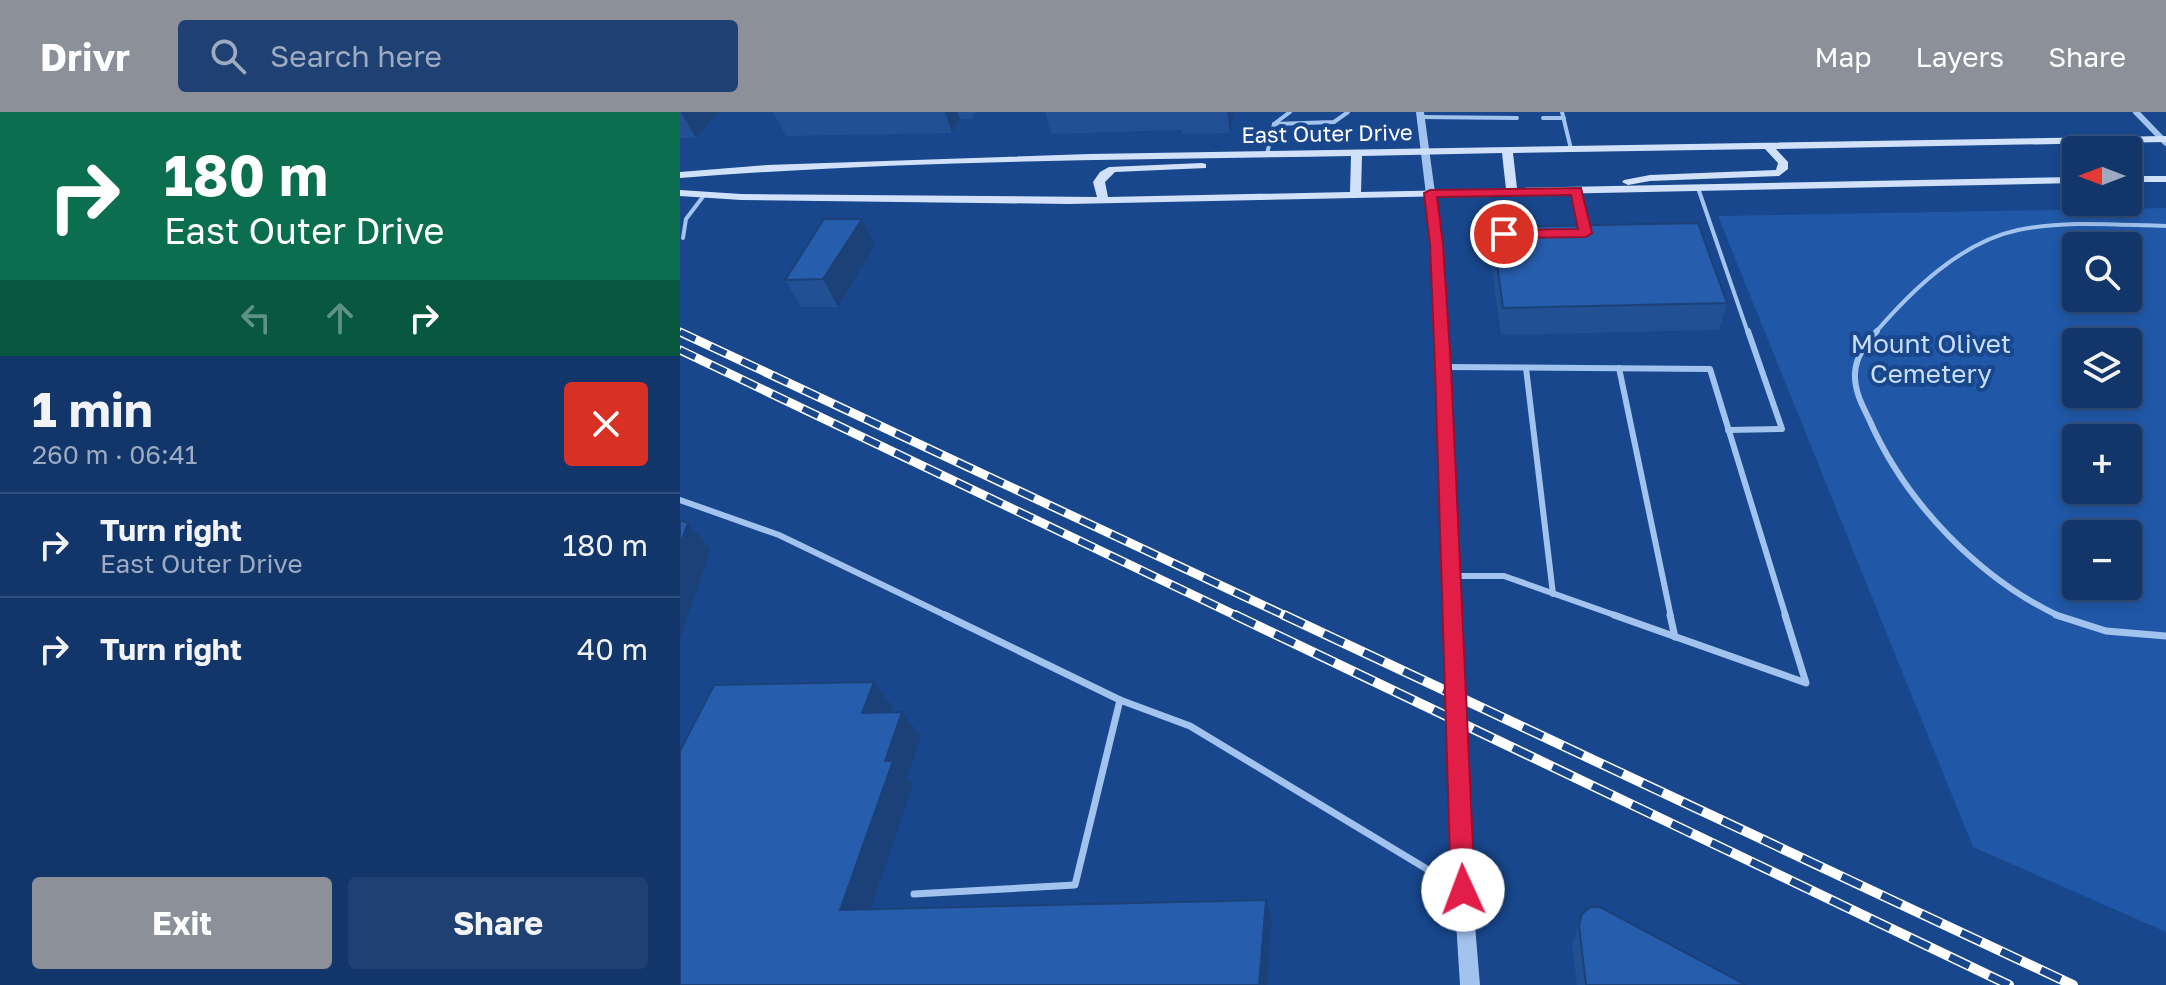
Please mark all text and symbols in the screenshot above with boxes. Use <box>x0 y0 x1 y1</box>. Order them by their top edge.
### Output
search box <box>178 20 738 92</box>
text: Drivr <box>40 34 130 79</box>
icon: search <box>206 34 250 78</box>
text: Search here <box>270 38 442 74</box>
text: Map <box>1814 40 1872 73</box>
text: Layers <box>1916 40 2004 73</box>
text: Share <box>2048 40 2126 73</box>
street label: East Outer Drive <box>1241 118 1413 148</box>
north arrow <box>2062 136 2142 216</box>
map controls <box>2062 136 2142 600</box>
text: 180 m <box>164 141 328 208</box>
icon: right <box>32 144 136 248</box>
pin <box>1470 200 1538 268</box>
text: East Outer Drive <box>164 209 444 252</box>
icon: arrive <box>1482 212 1526 256</box>
button: search <box>2062 232 2142 312</box>
icon: left <box>234 296 278 340</box>
icon: ahead <box>318 296 362 340</box>
icon: right <box>402 296 446 340</box>
park label: Mount Olivet Cemetery <box>1851 328 2011 389</box>
button: layers <box>2062 328 2142 408</box>
text: 1 min <box>32 380 153 438</box>
button: close <box>564 382 648 466</box>
button: + <box>2062 424 2142 504</box>
text: 260 m · 06:41 <box>32 439 197 470</box>
text: Turn right <box>100 512 242 548</box>
button: − <box>2062 520 2142 600</box>
icon: right <box>32 523 76 567</box>
text: 180 m <box>563 527 648 563</box>
text: East Outer Drive <box>100 548 303 579</box>
icon: right <box>32 627 76 671</box>
text: Turn right <box>100 631 242 667</box>
text: 40 m <box>577 631 648 667</box>
position arrow <box>1421 848 1505 932</box>
button: Exit <box>32 877 332 969</box>
button: Share <box>348 877 648 969</box>

